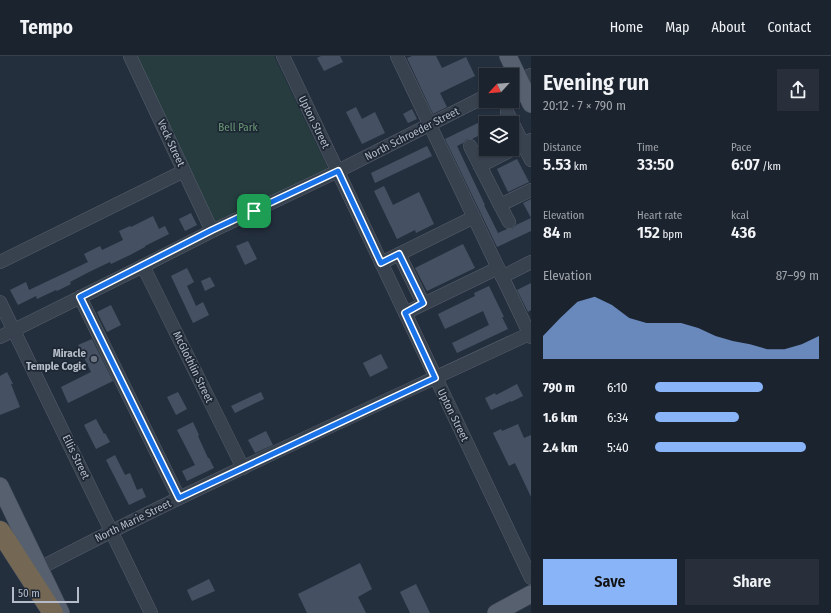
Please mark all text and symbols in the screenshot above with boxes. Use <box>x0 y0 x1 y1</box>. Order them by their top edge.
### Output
text: Tempo <box>20 16 73 39</box>
text: Home <box>610 19 643 36</box>
text: Map <box>665 19 689 36</box>
text: About <box>711 19 746 36</box>
text: Contact <box>768 19 811 36</box>
north arrow <box>479 68 519 108</box>
map controls <box>479 68 519 156</box>
text: Evening run <box>543 69 649 96</box>
button: share <box>777 69 819 111</box>
street label: Upton Street <box>296 94 333 151</box>
text: 20:12 · 7 × 790 m <box>543 98 626 113</box>
street label: North Schroeder Street <box>363 104 462 163</box>
button: layers <box>479 116 519 156</box>
street label: Veck Street <box>154 117 188 169</box>
park label: Bell Park <box>218 121 259 134</box>
text: Distance <box>543 141 582 154</box>
text: Time <box>637 141 659 154</box>
text: Pace <box>731 141 752 154</box>
text: 5.53 <box>543 154 571 175</box>
text: 33:50 <box>637 154 674 175</box>
text: 6:07 <box>731 154 760 175</box>
text: km <box>571 160 587 173</box>
text: /km <box>760 160 781 173</box>
pin <box>237 194 271 228</box>
icon: arrive <box>243 200 265 222</box>
text: Elevation <box>543 209 584 222</box>
text: Heart rate <box>637 209 682 222</box>
text: kcal <box>731 209 749 222</box>
text: 84 <box>543 222 561 243</box>
text: 152 <box>637 222 660 243</box>
text: 436 <box>731 222 756 243</box>
text: m <box>561 228 572 241</box>
text: bpm <box>660 228 683 241</box>
text: Elevation <box>543 268 592 283</box>
text: 87–99 m <box>776 268 819 283</box>
street label: McGlothlin Street <box>170 329 216 405</box>
place label: Miracle Temple Cogic <box>26 347 86 373</box>
marker: Miracle Temple Cogic <box>89 354 99 364</box>
text: 790 m <box>543 380 575 395</box>
text: 6:10 <box>607 380 628 395</box>
street label: Upton Street <box>435 387 472 444</box>
text: 1.6 km <box>543 410 577 425</box>
text: 6:34 <box>607 410 628 425</box>
street label: Ellis Street <box>60 433 93 482</box>
text: 2.4 km <box>543 440 578 455</box>
text: 5:40 <box>607 440 629 455</box>
street label: North Marie Street <box>93 497 174 545</box>
button: Save <box>543 559 677 605</box>
button: Share <box>685 559 819 605</box>
scale bar <box>12 585 79 604</box>
text: 50 m <box>18 587 40 600</box>

